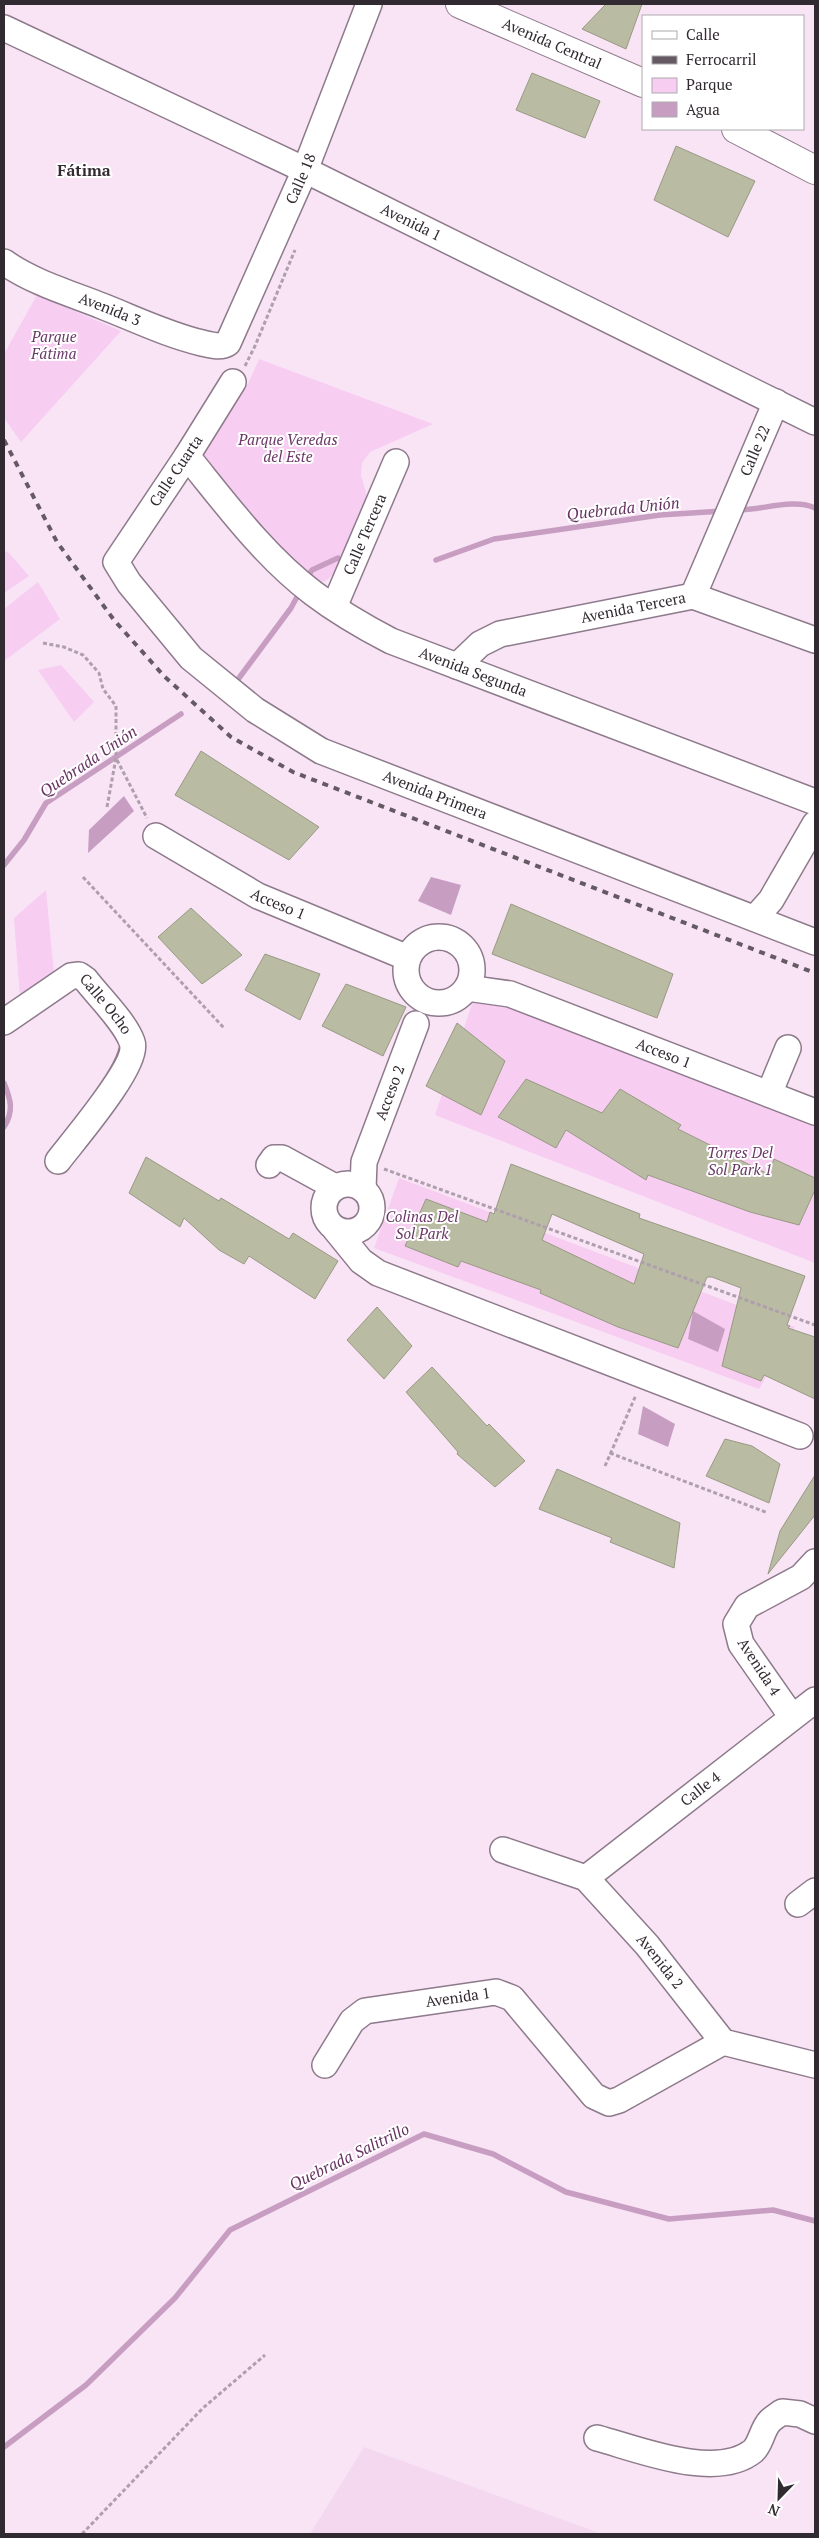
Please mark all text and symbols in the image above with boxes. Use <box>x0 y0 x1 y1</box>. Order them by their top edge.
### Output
street label: Avenida Central <box>499 12 605 73</box>
legend <box>642 15 804 130</box>
text: Calle <box>686 24 720 44</box>
text: Ferrocarril <box>686 49 757 69</box>
text: Parque <box>686 74 733 94</box>
text: Agua <box>686 99 720 119</box>
street label: Calle 18 <box>280 150 320 207</box>
district label: Fátima <box>57 159 111 181</box>
street label: Avenida 1 <box>378 198 445 245</box>
street label: Avenida 3 <box>76 287 144 330</box>
park label: Parque Fátima <box>30 326 77 363</box>
street label: Calle 22 <box>735 422 774 479</box>
park label: Parque Veredas del Este <box>237 429 338 466</box>
street label: Calle Cuarta <box>144 430 207 510</box>
street label: Calle Tercera <box>338 490 391 578</box>
water label: Quebrada Unión <box>566 491 680 525</box>
street label: Avenida Tercera <box>579 587 688 627</box>
street label: Avenida Segunda <box>416 642 531 701</box>
water label: Quebrada Unión <box>35 720 141 802</box>
street label: Avenida Primera <box>380 765 491 823</box>
street label: Acceso 1 <box>247 883 309 924</box>
street label: Calle Ocho <box>76 968 137 1038</box>
street label: Acceso 1 <box>634 1033 694 1072</box>
street label: Acceso 2 <box>370 1062 409 1123</box>
park label: Torres Del Sol Park 1 <box>707 1142 774 1179</box>
park label: Colinas Del Sol Park <box>386 1206 459 1243</box>
street label: Avenida 4 <box>734 1634 786 1699</box>
street label: Calle 4 <box>676 1766 724 1810</box>
street label: Avenida 2 <box>632 1929 689 1993</box>
street label: Avenida 1 <box>424 1982 491 2011</box>
water label: Quebrada Salitrillo <box>285 2117 413 2195</box>
north arrow <box>754 2473 804 2523</box>
text: N <box>765 2499 782 2521</box>

